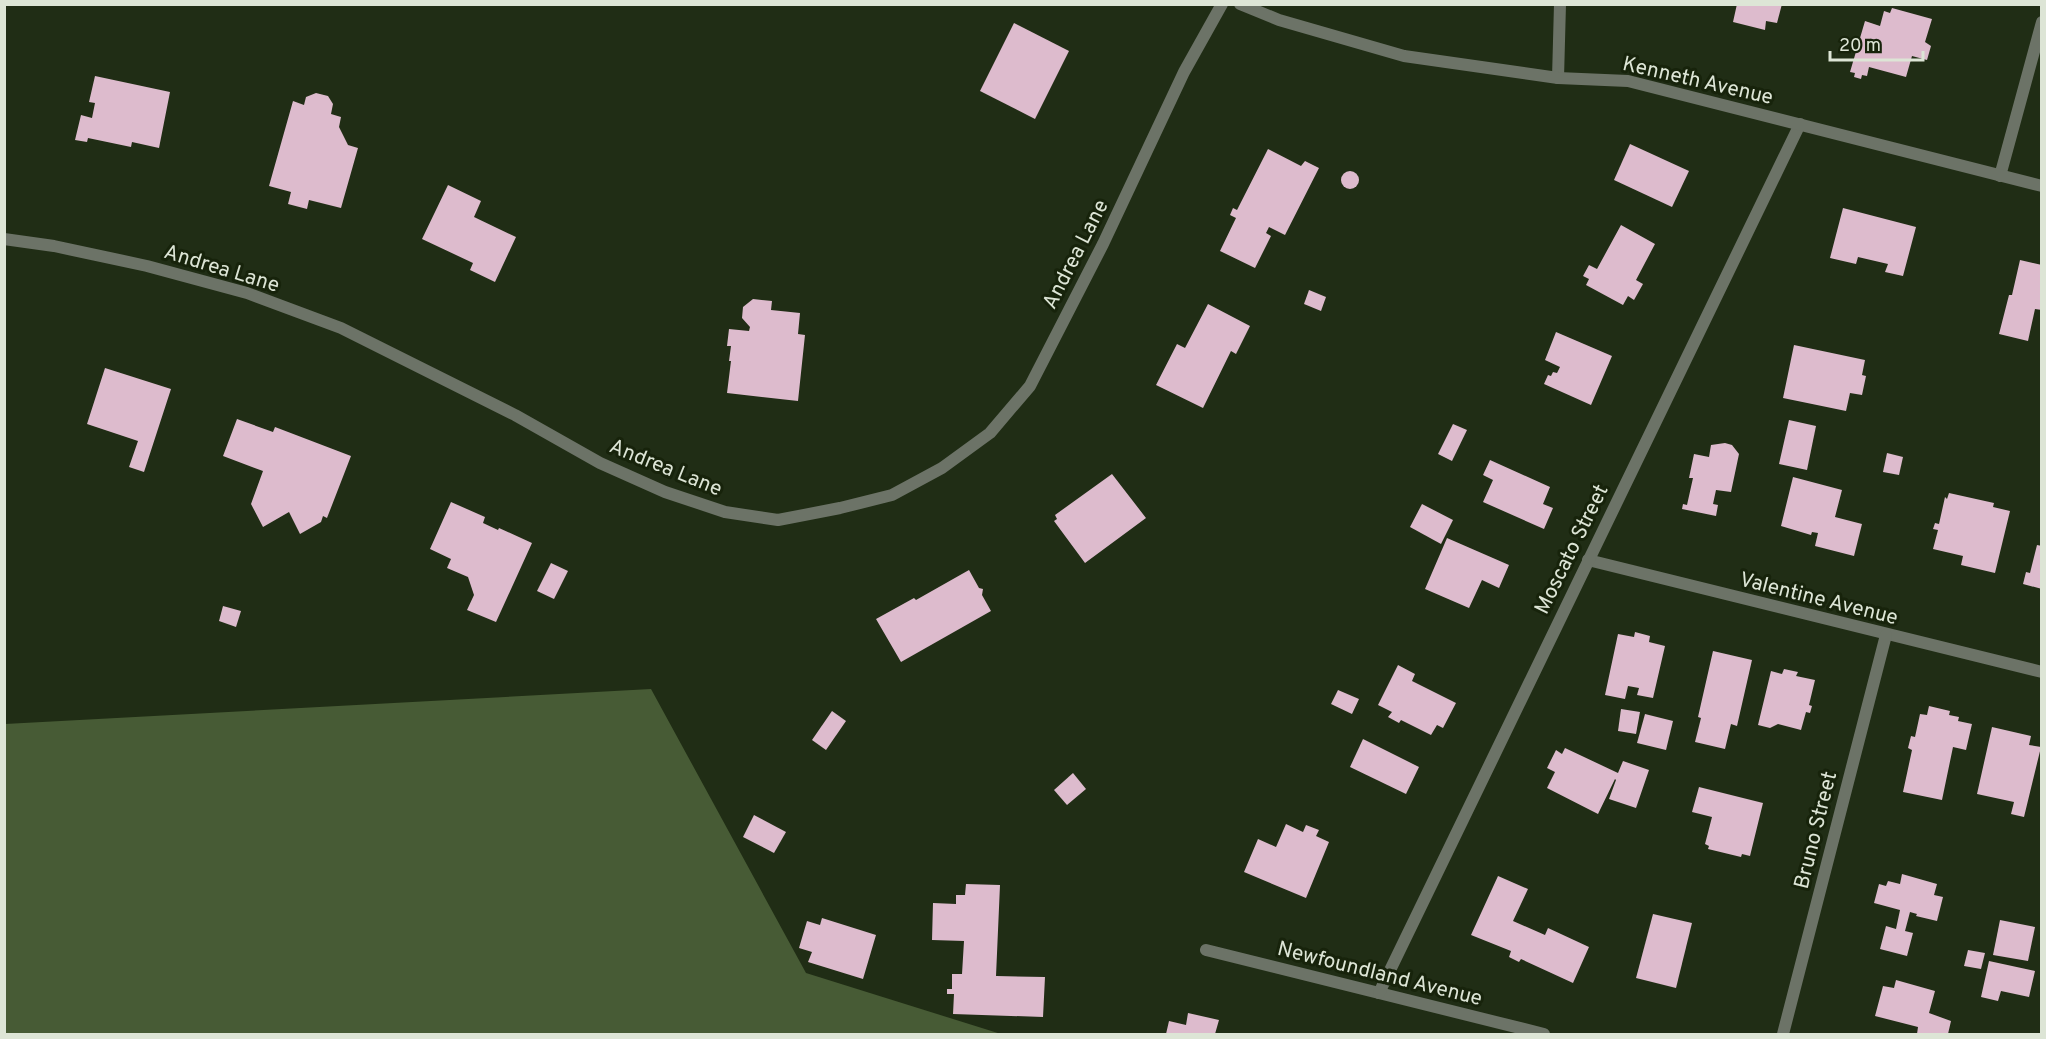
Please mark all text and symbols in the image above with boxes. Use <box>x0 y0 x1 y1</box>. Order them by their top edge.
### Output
scale bar <box>1830 24 1923 62</box>
text: 20 m <box>1839 35 1881 58</box>
street label: Kenneth Avenue <box>1620 51 1776 112</box>
street label: Andrea Lane <box>1037 195 1115 314</box>
street label: Andrea Lane <box>160 239 283 300</box>
street label: Andrea Lane <box>605 433 726 503</box>
street label: Moscato Street <box>1529 480 1615 619</box>
street label: Valentine Avenue <box>1737 567 1901 632</box>
street label: Bruno Street <box>1789 769 1844 892</box>
street label: Newfoundland Avenue <box>1274 936 1485 1013</box>

